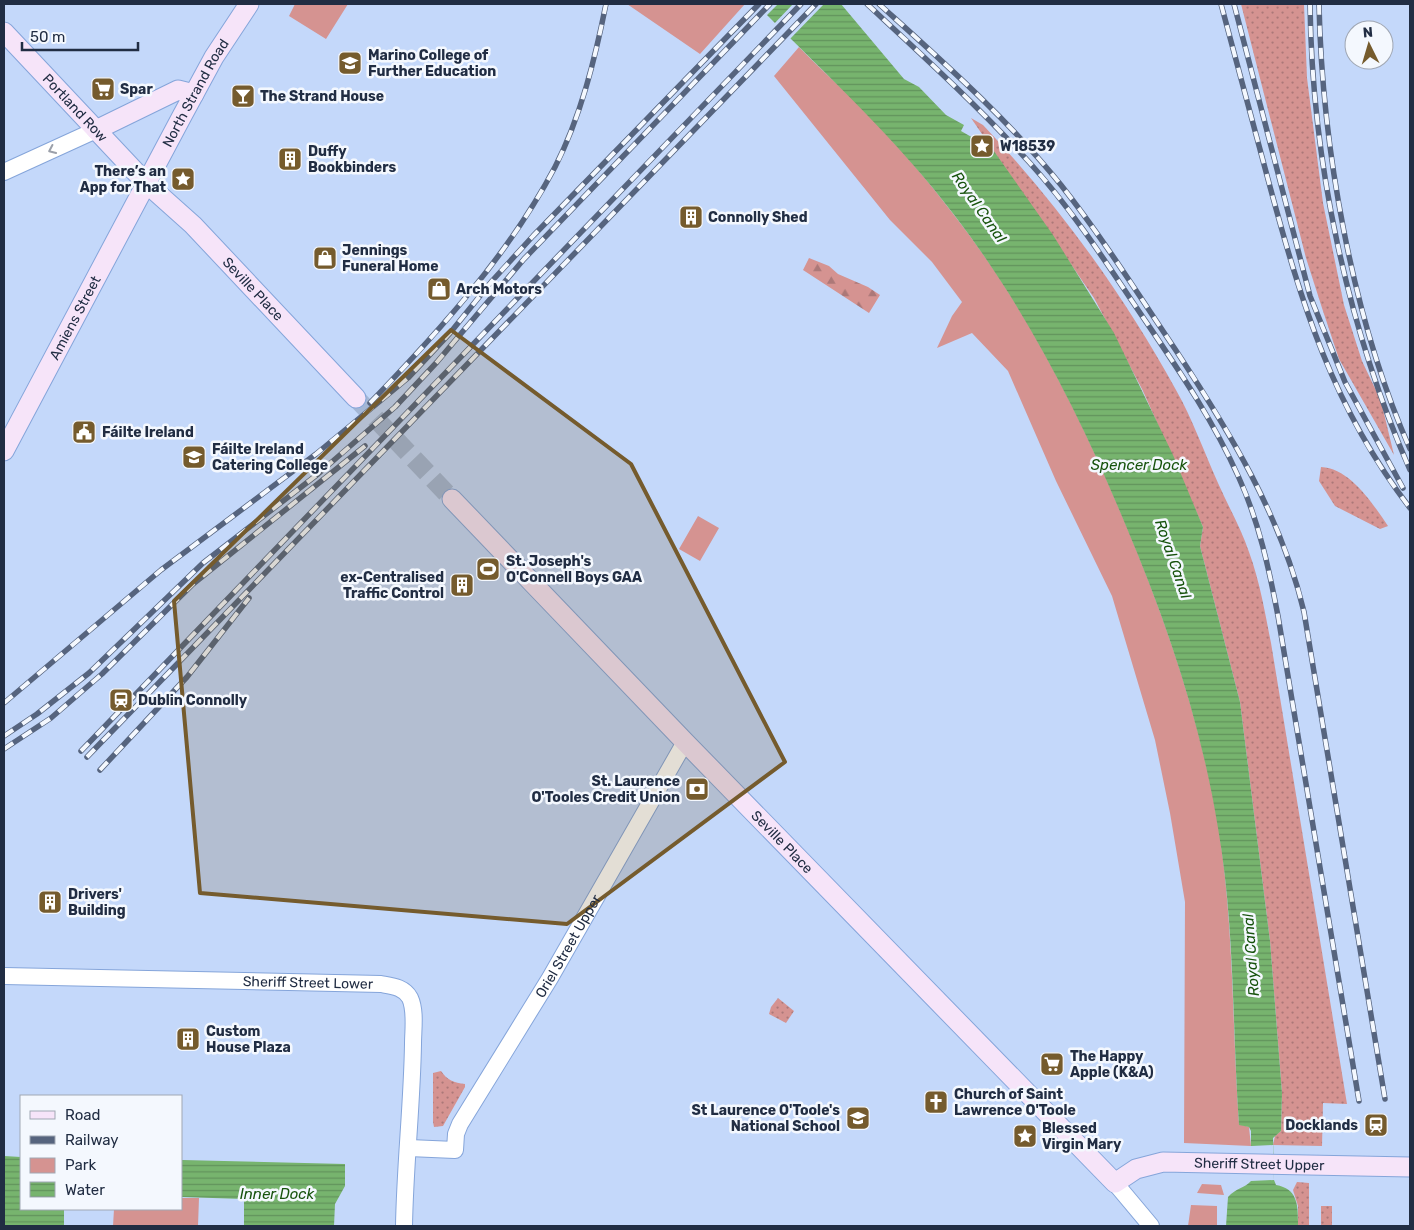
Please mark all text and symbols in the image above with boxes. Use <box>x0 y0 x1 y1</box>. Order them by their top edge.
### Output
scale bar <box>22 20 139 52</box>
north arrow <box>1344 20 1394 70</box>
text: N <box>1362 24 1374 41</box>
text: 50 m <box>30 28 65 46</box>
street label: North Strand Road <box>159 36 233 150</box>
place label: Marino College of Further Education <box>368 47 496 80</box>
school or university icon: Marino College of Further Education <box>337 50 363 76</box>
street label: Portland Row <box>39 70 111 146</box>
supermarket icon: Spar <box>90 76 116 102</box>
place label: Spar <box>120 81 153 98</box>
bar icon: The Strand House <box>230 83 256 109</box>
place label: The Strand House <box>260 88 384 105</box>
place icon: W18539 <box>969 133 995 159</box>
place label: W18539 <box>1000 138 1055 155</box>
place label: Duffy Bookbinders <box>308 143 396 176</box>
one-way arrow <box>48 144 57 154</box>
building icon: Duffy Bookbinders <box>277 146 303 172</box>
place label: There’s an App for That <box>80 163 166 196</box>
place icon: There’s an App for That <box>170 166 196 192</box>
water label: Royal Canal <box>948 168 1010 246</box>
building icon: Connolly Shed <box>678 204 704 230</box>
place label: Connolly Shed <box>708 209 808 226</box>
place label: Jennings Funeral Home <box>342 242 438 275</box>
shop icon: Jennings Funeral Home <box>312 245 338 271</box>
street label: Seville Place <box>219 254 287 325</box>
street label: Amiens Street <box>46 273 105 363</box>
shop icon: Arch Motors <box>426 276 452 302</box>
place label: Arch Motors <box>456 281 542 298</box>
public building icon: Fáilte Ireland <box>71 419 97 445</box>
place label: Fáilte Ireland <box>102 424 194 441</box>
place label: Fáilte Ireland Catering College <box>212 441 328 474</box>
school or university icon: Fáilte Ireland Catering College <box>181 444 207 470</box>
water label: Spencer Dock <box>1091 456 1187 474</box>
water label: Royal Canal <box>1151 517 1195 601</box>
place label: St. Joseph's O'Connell Boys GAA <box>506 553 642 586</box>
sports icon: St. Joseph's O'Connell Boys GAA <box>475 556 501 582</box>
place label: ex-Centralised Traffic Control <box>340 569 444 602</box>
building icon: ex-Centralised Traffic Control <box>449 572 475 598</box>
station icon: Dublin Connolly <box>108 687 134 713</box>
place label: Dublin Connolly <box>138 692 248 709</box>
place label: St. Laurence O'Tooles Credit Union <box>531 773 680 806</box>
bank icon: St. Laurence O'Tooles Credit Union <box>684 776 710 802</box>
street label: Seville Place <box>747 807 816 877</box>
place label: Drivers' Building <box>68 886 126 919</box>
building icon: Drivers' Building <box>37 889 63 915</box>
street label: Oriel Street Upper <box>532 891 605 1001</box>
water label: Royal Canal <box>1239 913 1263 997</box>
street label: Sheriff Street Lower <box>243 973 374 993</box>
place label: Custom House Plaza <box>206 1023 291 1056</box>
building icon: Custom House Plaza <box>175 1026 201 1052</box>
place label: The Happy Apple (K&A) <box>1070 1048 1154 1081</box>
supermarket icon: The Happy Apple (K&A) <box>1039 1051 1065 1077</box>
place label: Church of Saint Lawrence O'Toole <box>954 1086 1076 1119</box>
church icon: Church of Saint Lawrence O'Toole <box>923 1089 949 1115</box>
legend <box>20 1095 182 1210</box>
place label: St Laurence O'Toole's National School <box>692 1102 840 1135</box>
school or university icon: St Laurence O'Toole's National School <box>845 1105 871 1131</box>
text: Road <box>65 1106 101 1124</box>
station icon: Docklands <box>1363 1112 1389 1138</box>
place label: Docklands <box>1285 1117 1358 1134</box>
place label: Blessed Virgin Mary <box>1042 1120 1122 1153</box>
place icon: Blessed Virgin Mary <box>1012 1123 1038 1149</box>
text: Railway <box>65 1131 119 1149</box>
street label: Sheriff Street Upper <box>1194 1155 1325 1174</box>
text: Park <box>65 1156 96 1174</box>
text: Water <box>65 1181 105 1199</box>
water label: Inner Dock <box>240 1185 315 1203</box>

